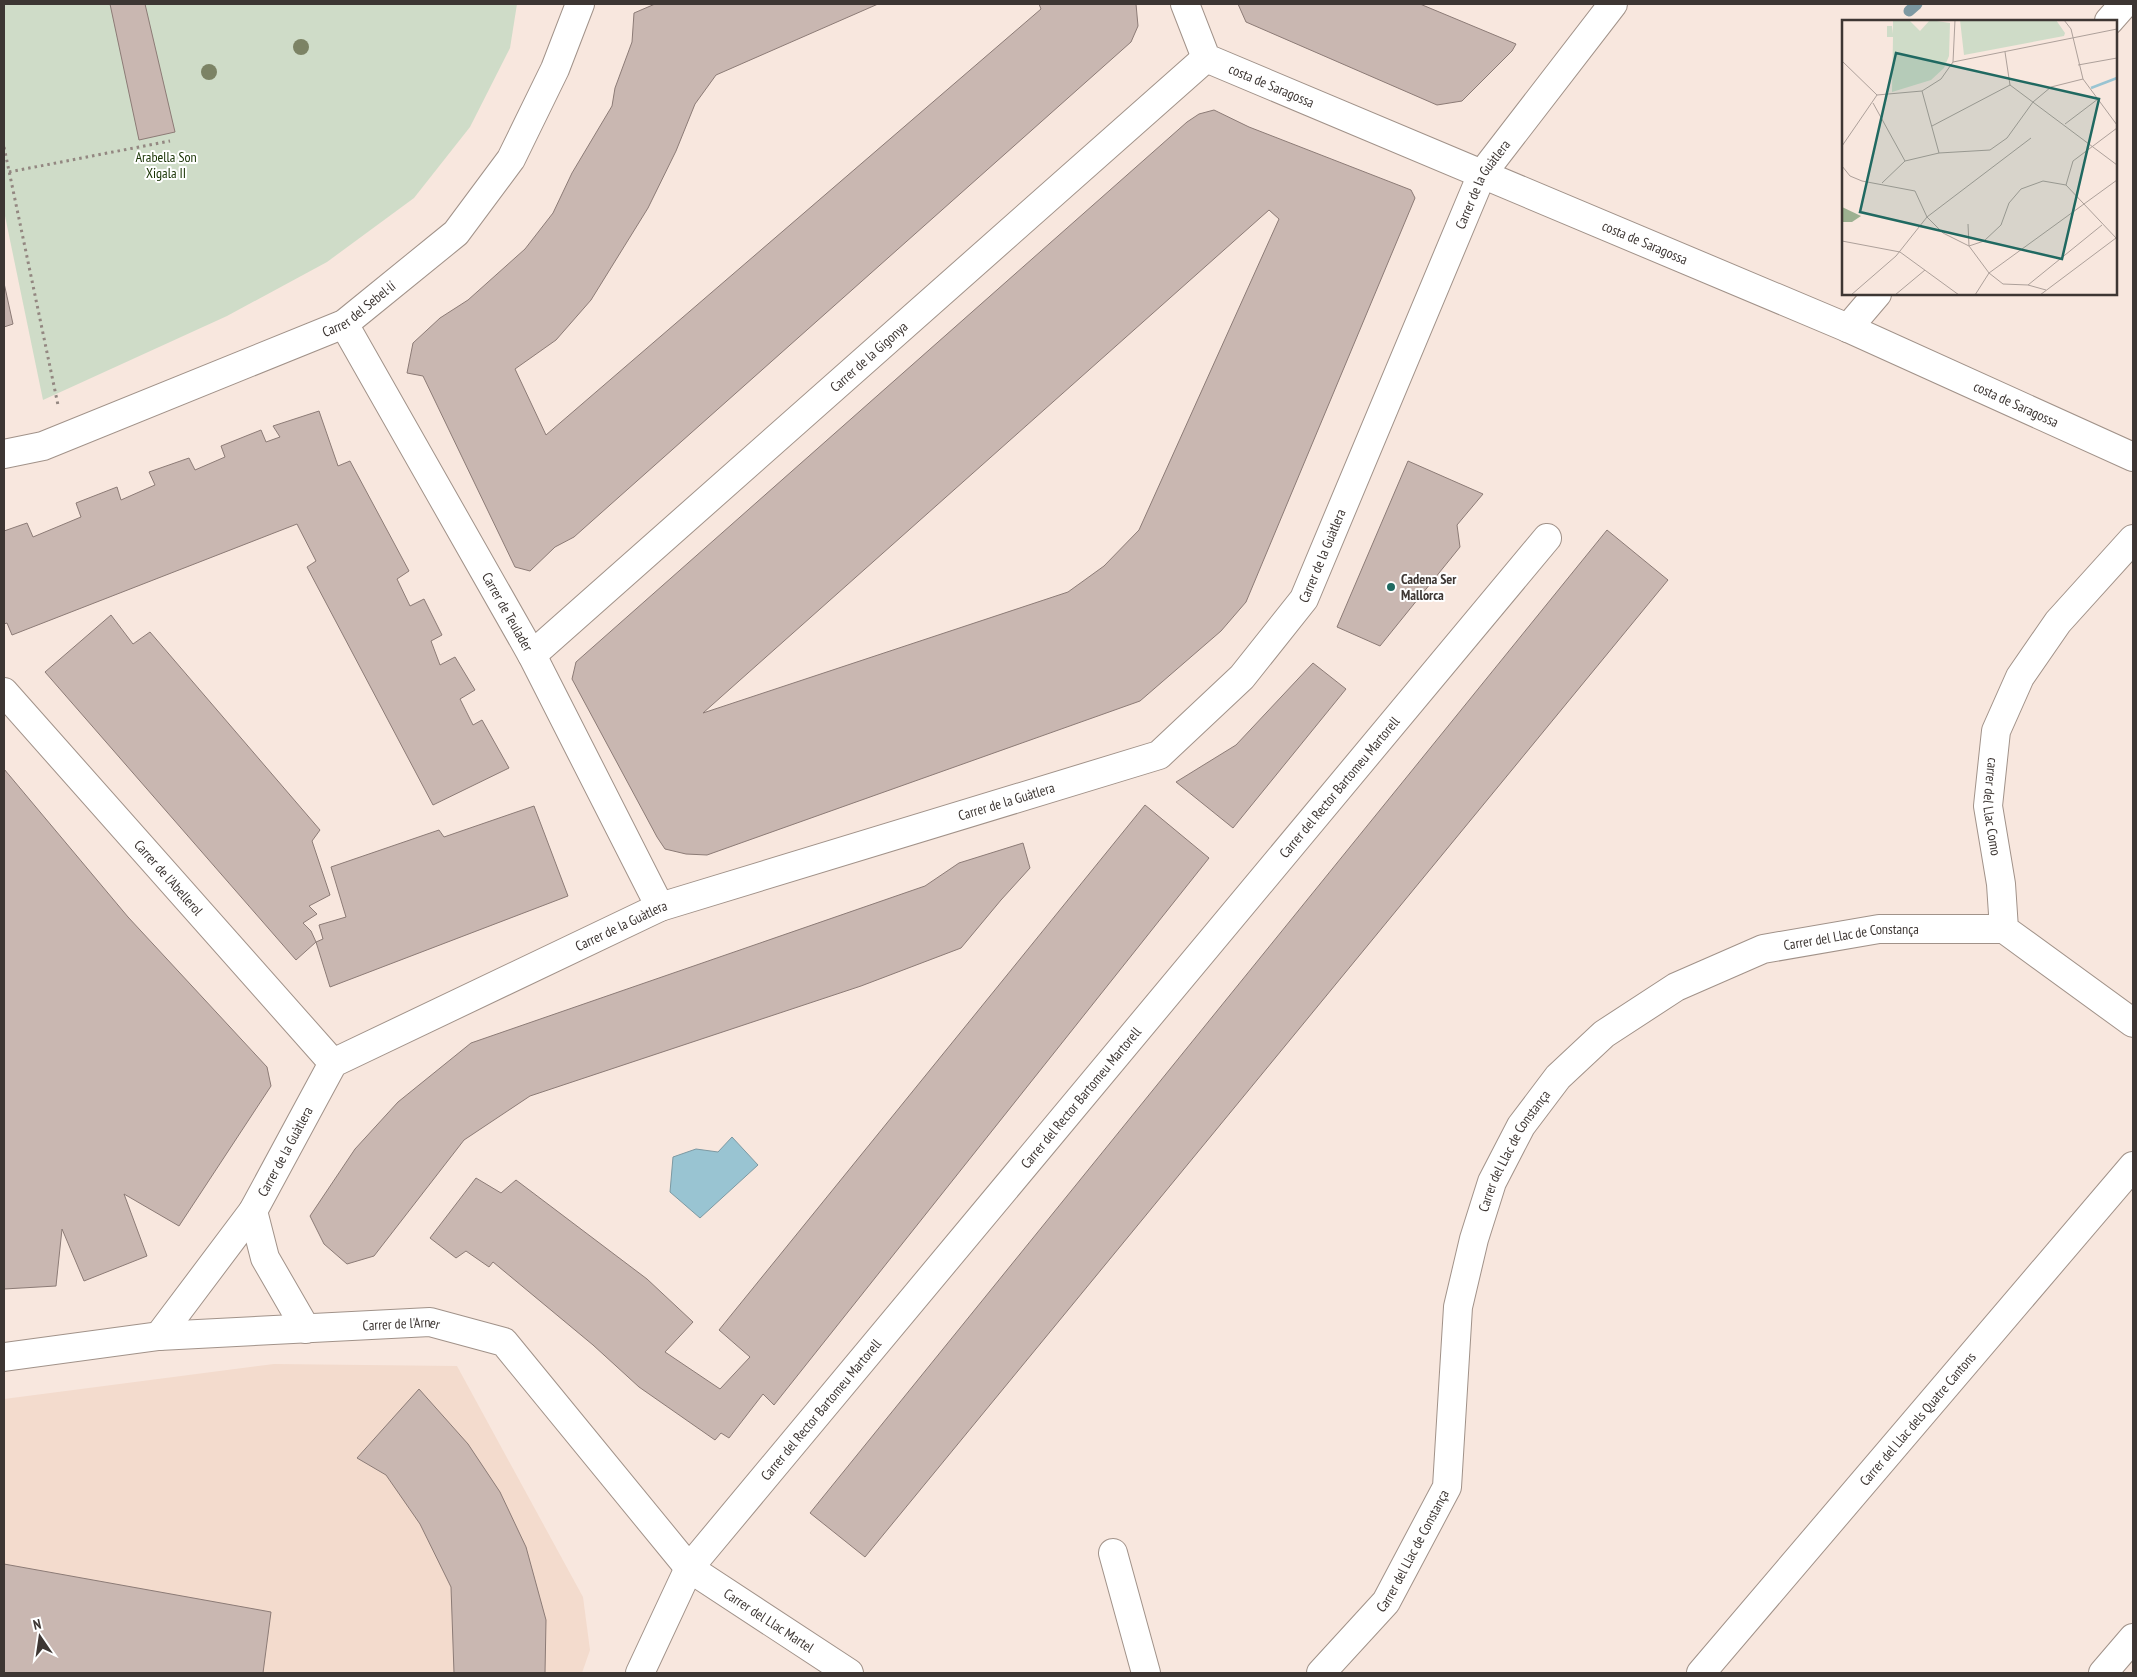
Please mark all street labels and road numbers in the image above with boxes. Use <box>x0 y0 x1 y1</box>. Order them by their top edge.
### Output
street label: costa de Saragossa <box>1226 60 1317 111</box>
street label: Carrer de la Guàtlera <box>1451 136 1514 232</box>
street label: costa de Saragossa <box>1599 217 1690 269</box>
street label: Carrer del Sebel·lí <box>319 277 399 341</box>
street label: Carrer de la Gigonya <box>826 317 911 396</box>
street label: costa de Saragossa <box>1971 377 2061 431</box>
street label: Carrer de la Guàtlera <box>1295 506 1350 605</box>
street label: Carrer de Teulader <box>478 569 537 655</box>
street label: Carrer del Rector Bartomeu Martorell <box>1275 712 1404 862</box>
street label: carrer del Llac Como <box>1979 757 2005 857</box>
street label: Carrer de la Guàtlera <box>956 778 1057 825</box>
street label: Carrer de l'Abellerol <box>130 836 207 920</box>
street label: Carrer de la Guàtlera <box>572 896 669 955</box>
street label: Carrer del Llac de Constança <box>1782 920 1919 954</box>
street label: Carrer del Rector Bartomeu Martorell <box>1017 1023 1145 1172</box>
street label: Carrer del Llac de Constança <box>1474 1086 1554 1214</box>
street label: Carrer de la Guàtlera <box>254 1103 317 1200</box>
street label: Carrer de l'Arner <box>362 1313 442 1334</box>
street label: Carrer del Rector Bartomeu Martorell <box>757 1335 885 1484</box>
street label: Carrer del Llac dels Quatre Cantons <box>1856 1348 1980 1489</box>
street label: Carrer del Llac de Constança <box>1372 1486 1453 1616</box>
street label: Carrer del Llac Martel <box>720 1584 818 1657</box>

